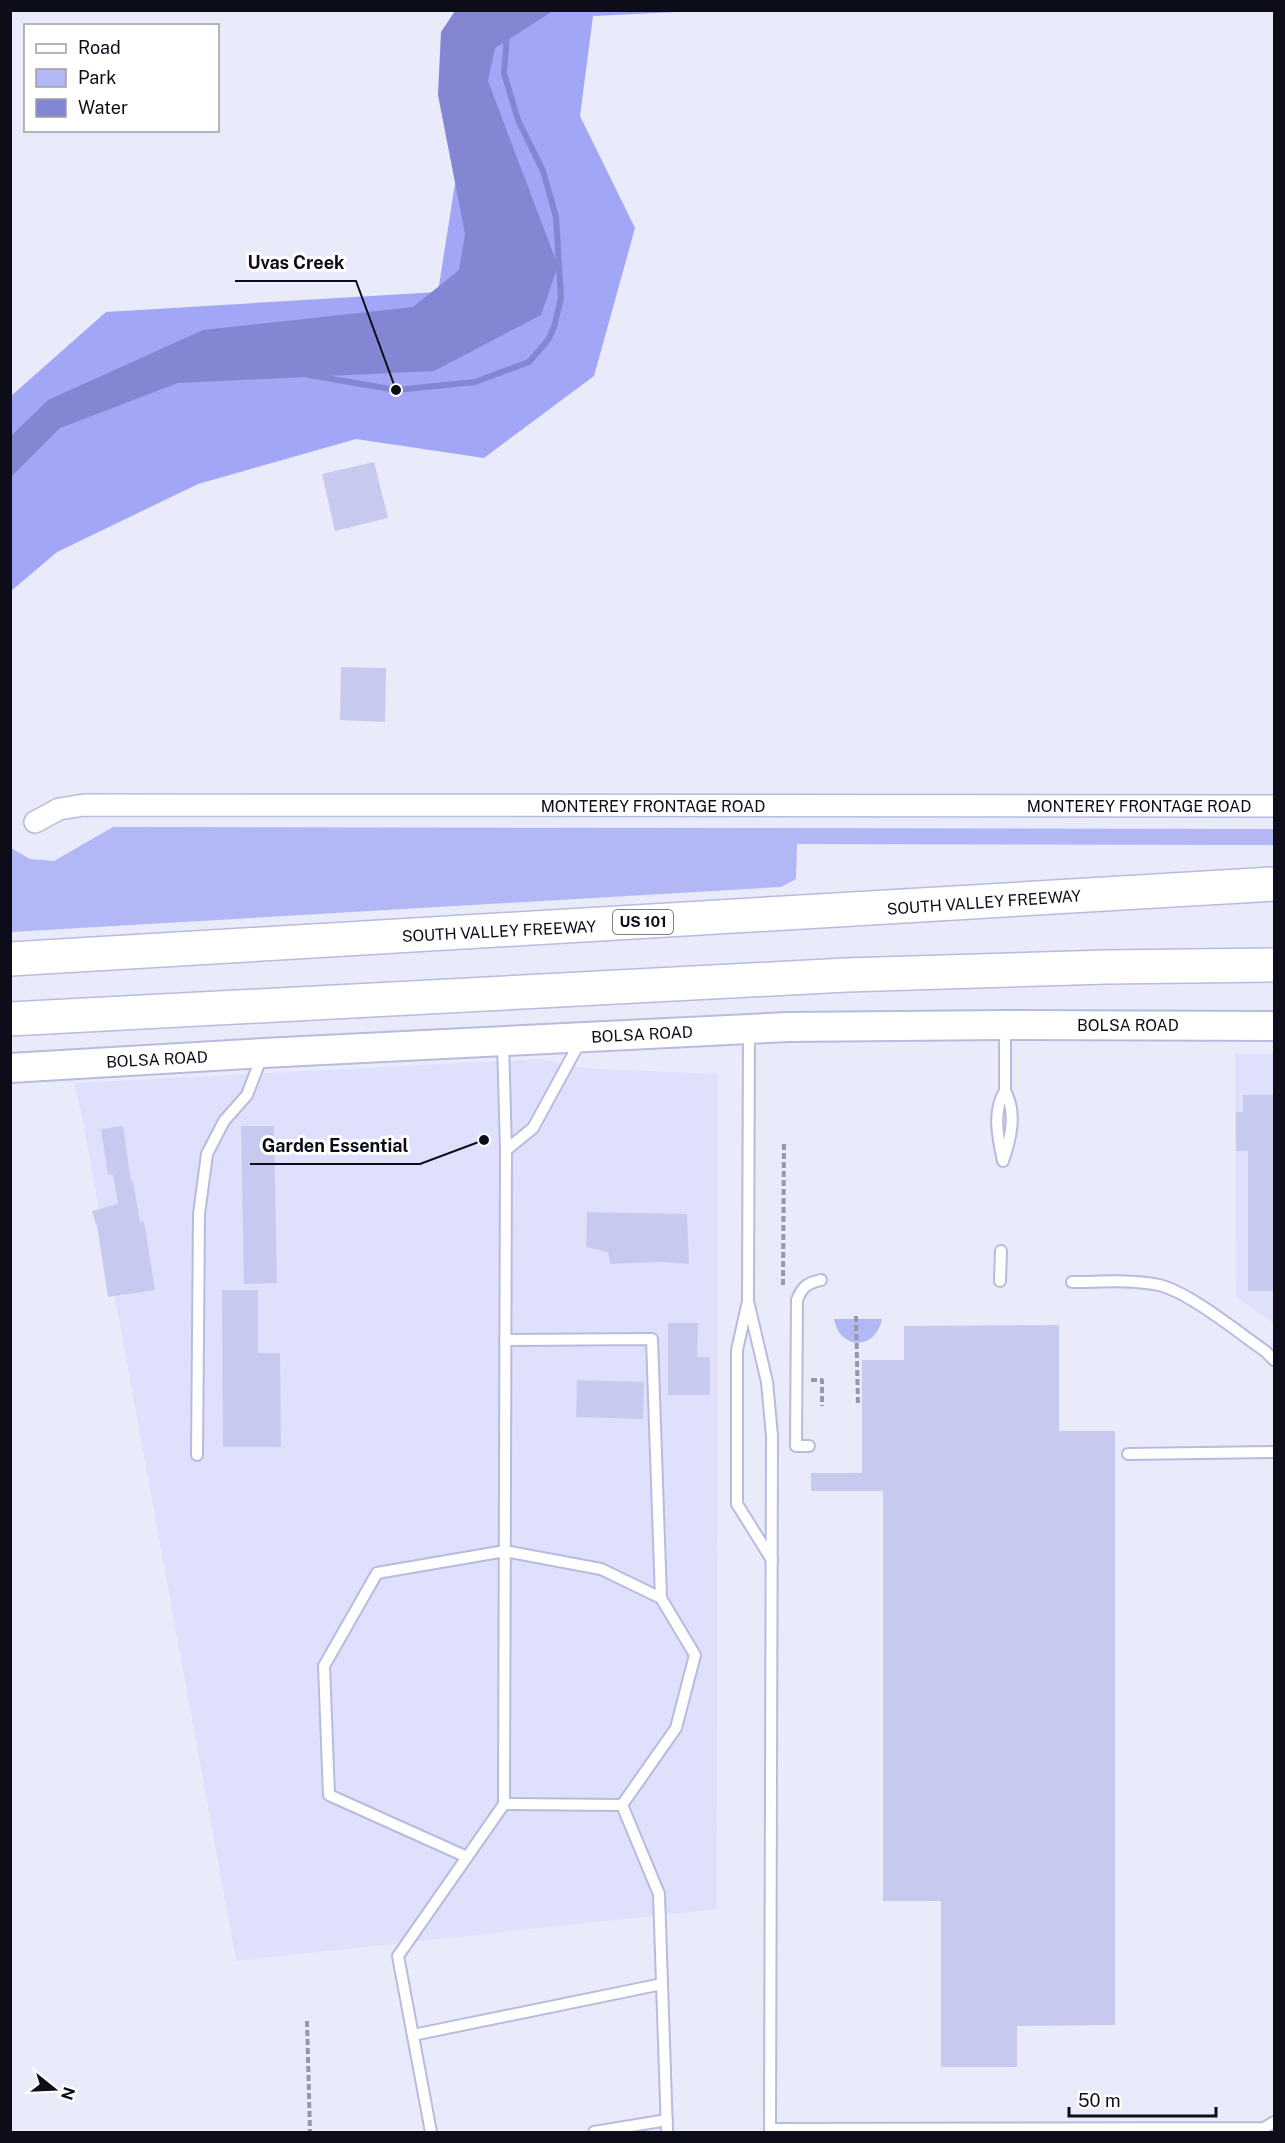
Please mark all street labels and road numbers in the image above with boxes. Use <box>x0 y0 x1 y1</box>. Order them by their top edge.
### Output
street label: MONTEREY FRONTAGE ROAD <box>541 797 765 816</box>
street label: MONTEREY FRONTAGE ROAD <box>1027 797 1251 816</box>
street label: SOUTH VALLEY FREEWAY <box>886 886 1082 919</box>
road number: US 101 <box>613 910 673 934</box>
street label: SOUTH VALLEY FREEWAY <box>401 917 597 946</box>
street label: BOLSA ROAD <box>1077 1016 1179 1035</box>
street label: BOLSA ROAD <box>591 1022 693 1047</box>
street label: BOLSA ROAD <box>106 1047 208 1072</box>

